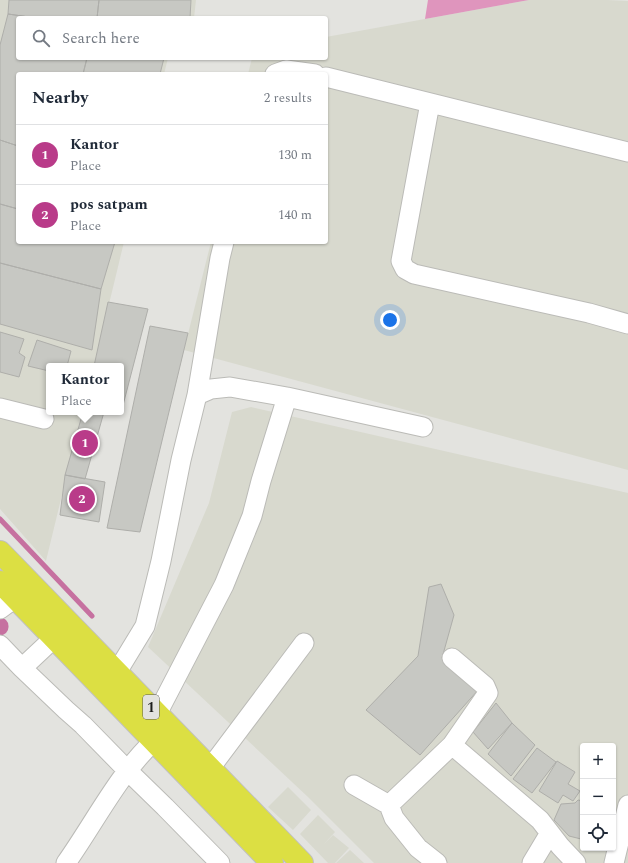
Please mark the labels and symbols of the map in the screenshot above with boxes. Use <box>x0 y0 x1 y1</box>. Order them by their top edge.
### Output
your location <box>380 310 400 330</box>
pin: 1 <box>72 428 98 458</box>
pin: 2 <box>69 484 95 514</box>
road number: 1 <box>143 695 159 719</box>

